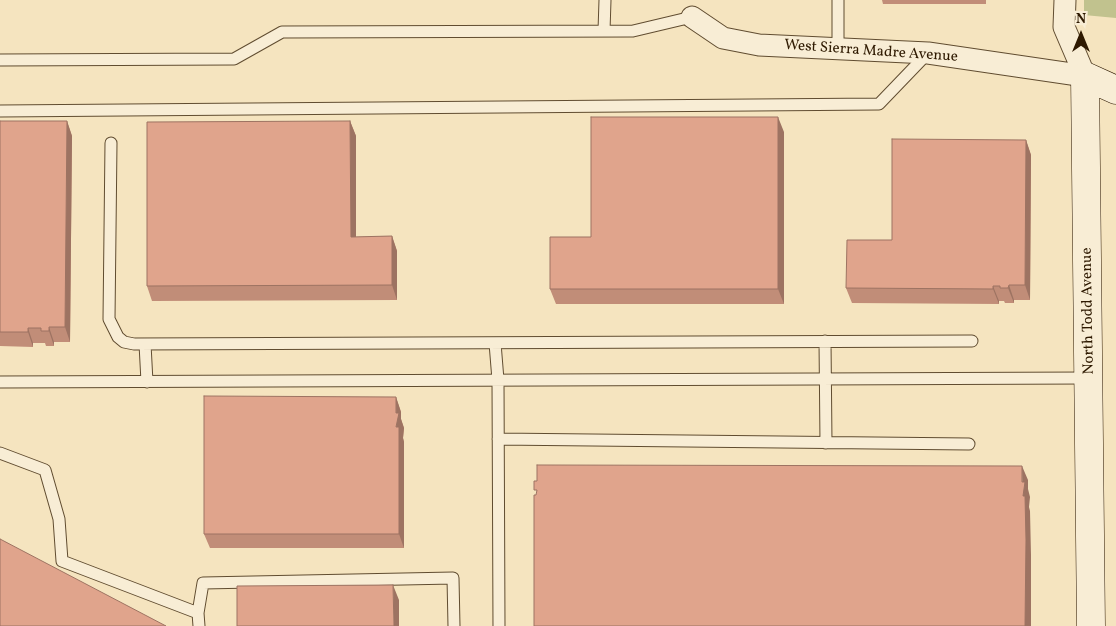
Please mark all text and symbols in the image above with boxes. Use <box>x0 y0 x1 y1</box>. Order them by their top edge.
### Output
north arrow <box>1056 10 1106 60</box>
text: N <box>1076 10 1086 29</box>
street label: West Sierra Madre Avenue <box>784 37 958 67</box>
street label: North Todd Avenue <box>1079 247 1099 375</box>

